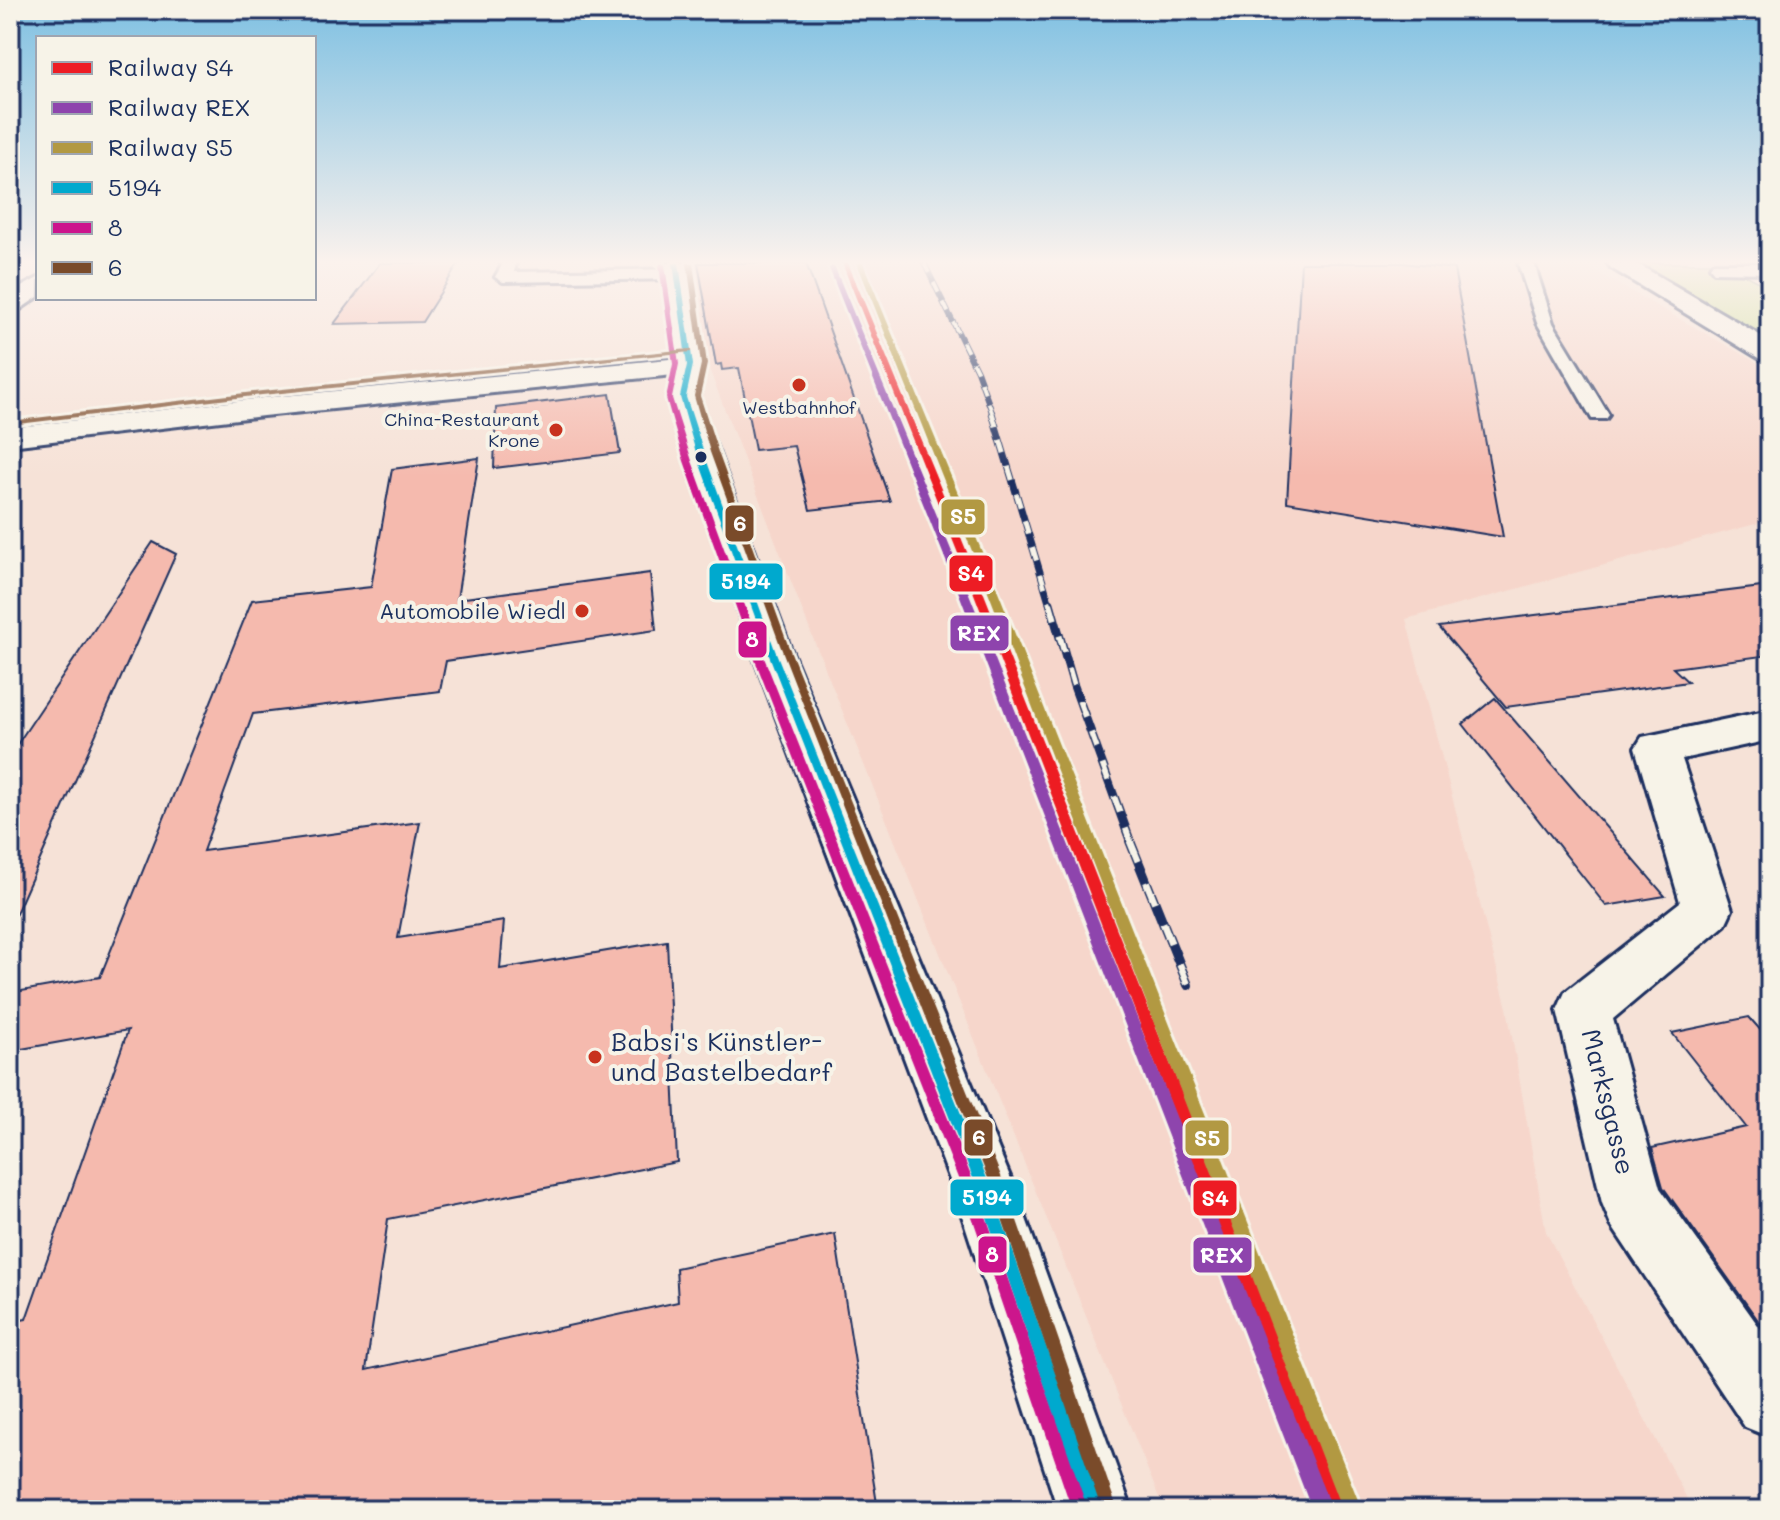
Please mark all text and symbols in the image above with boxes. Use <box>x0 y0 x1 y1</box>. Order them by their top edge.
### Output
legend <box>36 36 316 300</box>
text: Railway S4 <box>108 51 233 82</box>
text: Railway REX <box>108 91 251 122</box>
text: Railway S5 <box>108 131 233 162</box>
text: 5194 <box>108 171 161 202</box>
text: 8 <box>108 211 123 242</box>
text: 6 <box>108 251 123 282</box>
marker: Westbahnhof <box>790 376 808 394</box>
place label: Westbahnhof <box>742 395 857 419</box>
place label: China-Restaurant Krone <box>384 407 540 452</box>
marker: China-Restaurant Krone <box>547 421 565 439</box>
unlabelled marker <box>693 449 709 465</box>
line badge: S5 <box>940 498 986 536</box>
text: S5 <box>950 501 976 530</box>
line badge: 6 <box>724 504 755 543</box>
text: 6 <box>733 508 747 537</box>
line badge: S4 <box>948 554 994 593</box>
text: S4 <box>957 558 985 587</box>
line badge: 5194 <box>708 562 784 601</box>
text: 5194 <box>721 566 771 595</box>
place label: Automobile Wiedl <box>379 596 566 625</box>
marker: Automobile Wiedl <box>573 602 591 620</box>
line badge: REX <box>949 614 1010 652</box>
text: REX <box>957 618 1001 647</box>
line badge: 8 <box>737 620 768 659</box>
text: 8 <box>745 624 759 653</box>
place label: Babsi's Künstler- und Bastelbedarf <box>611 1024 833 1088</box>
street label: Marksgasse <box>1574 1025 1643 1178</box>
marker: Babsi's Künstler- und Bastelbedarf <box>586 1048 604 1066</box>
line badge: 6 <box>963 1118 994 1157</box>
line badge: S5 <box>1184 1119 1230 1157</box>
text: 6 <box>972 1122 986 1151</box>
text: S5 <box>1194 1123 1220 1152</box>
line badge: 5194 <box>949 1178 1025 1217</box>
line badge: S4 <box>1192 1179 1238 1217</box>
text: 5194 <box>962 1182 1012 1211</box>
text: S4 <box>1201 1183 1229 1212</box>
line badge: 8 <box>977 1235 1008 1274</box>
line badge: REX <box>1192 1236 1253 1274</box>
text: 8 <box>985 1239 999 1268</box>
text: REX <box>1200 1240 1244 1269</box>

